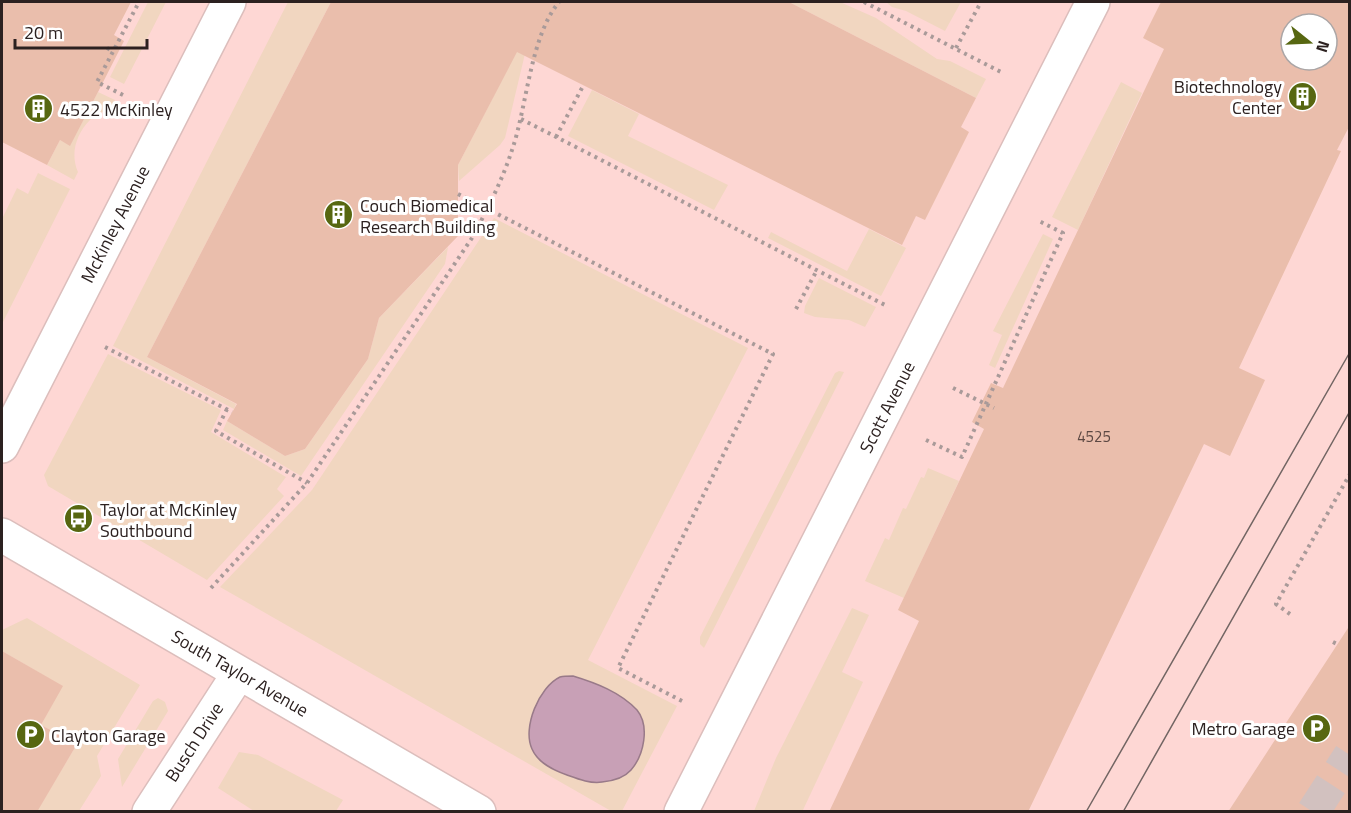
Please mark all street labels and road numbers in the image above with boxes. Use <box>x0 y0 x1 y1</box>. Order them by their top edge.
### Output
street label: McKinley Avenue <box>74 160 156 288</box>
street label: Scott Avenue <box>852 356 922 458</box>
street label: South Taylor Avenue <box>166 623 314 723</box>
street label: Busch Drive <box>158 697 230 787</box>

